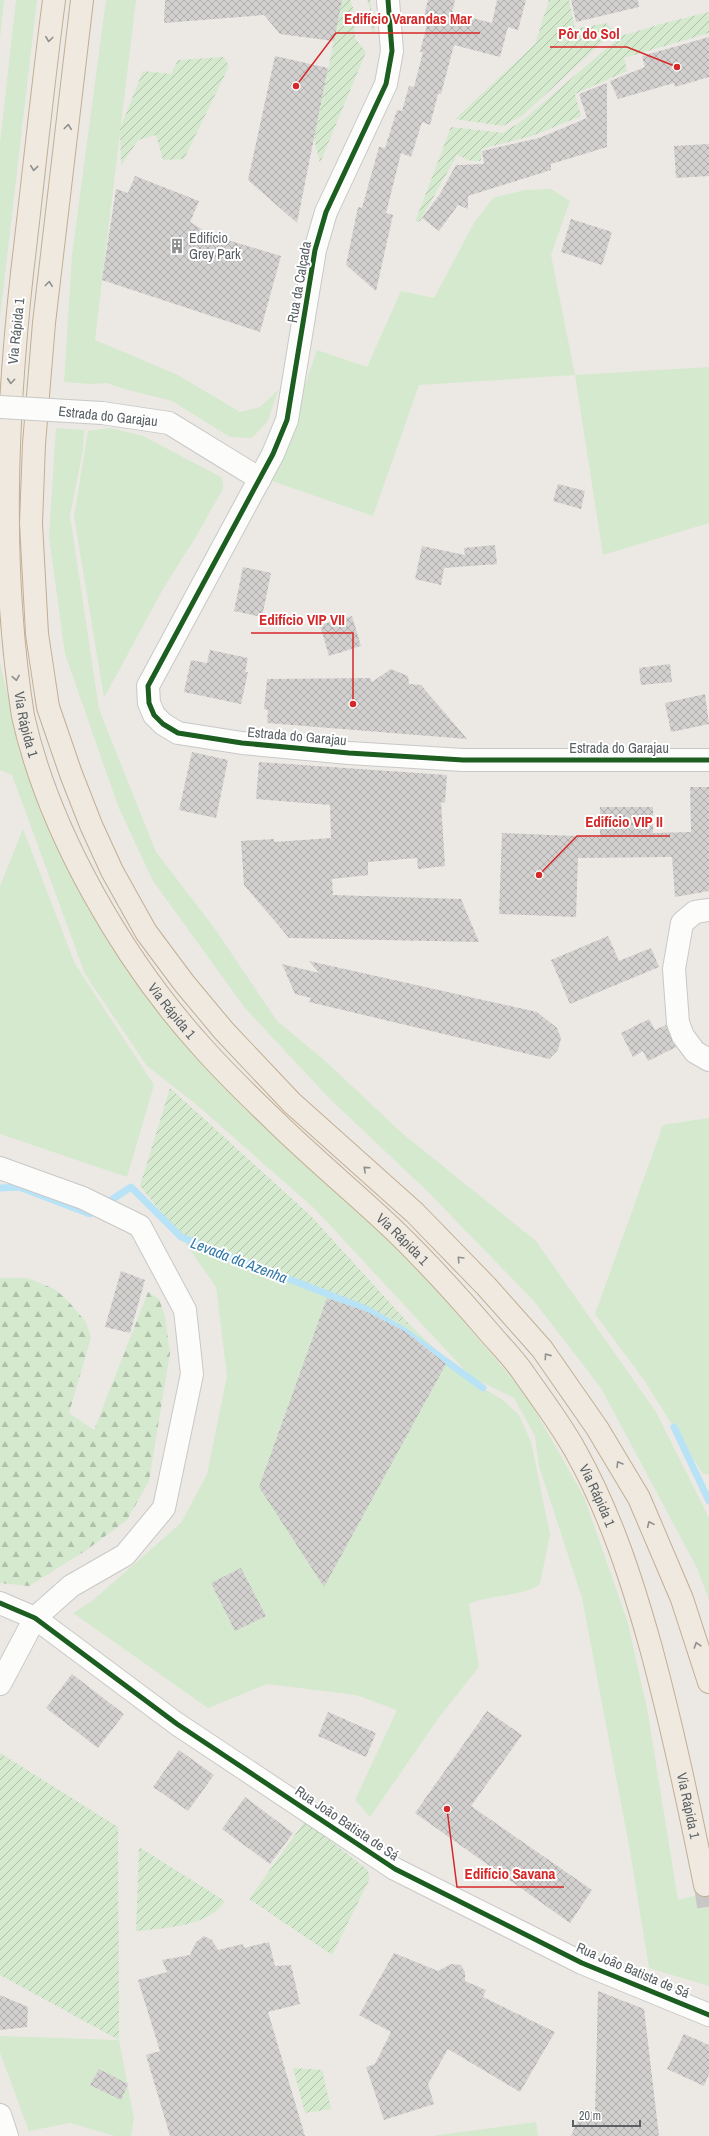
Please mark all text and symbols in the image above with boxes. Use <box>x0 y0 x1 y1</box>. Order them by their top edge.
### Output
callout: Edifício Varandas Mar <box>336 6 480 33</box>
text: Edifício Varandas Mar <box>344 8 472 29</box>
callout: Pôr do Sol <box>550 20 627 47</box>
text: Pôr do Sol <box>558 23 620 44</box>
one-way arrow <box>45 36 54 42</box>
one-way arrow <box>63 124 72 130</box>
one-way arrow <box>30 165 39 171</box>
place label: Edifício Grey Park <box>189 229 241 263</box>
building icon: Edifício Grey Park <box>168 237 186 255</box>
street label: Rua da Calçada <box>283 239 315 324</box>
one-way arrow <box>44 281 53 287</box>
street label: Via Rápida 1 <box>4 296 29 365</box>
one-way arrow <box>7 378 16 384</box>
street label: Estrada do Garajau <box>58 402 158 430</box>
callout: Edifício VIP VII <box>251 606 353 633</box>
text: Edifício VIP VII <box>259 609 345 630</box>
one-way arrow <box>11 674 20 681</box>
street label: Via Rápida 1 <box>11 690 43 760</box>
street label: Estrada do Garajau <box>247 723 347 749</box>
street label: Estrada do Garajau <box>569 739 669 757</box>
callout: Edifício VIP II <box>577 809 670 836</box>
text: Edifício VIP II <box>585 811 663 832</box>
street label: Via Rápida 1 <box>144 979 200 1043</box>
one-way arrow <box>363 1167 371 1174</box>
street label: Via Rápida 1 <box>373 1209 433 1269</box>
water label: Levada da Azenha <box>188 1232 290 1288</box>
one-way arrow <box>457 1256 465 1264</box>
one-way arrow <box>544 1353 552 1360</box>
street label: Via Rápida 1 <box>575 1461 620 1530</box>
one-way arrow <box>616 1461 623 1468</box>
one-way arrow <box>647 1520 655 1528</box>
one-way arrow <box>693 1642 702 1649</box>
street label: Via Rápida 1 <box>673 1771 704 1841</box>
street label: Rua João Batista de Sá <box>292 1782 403 1865</box>
callout: Edifício Savana <box>457 1860 564 1887</box>
text: Edifício Savana <box>465 1863 556 1884</box>
street label: Rua João Batista de Sá <box>574 1938 693 2002</box>
scale bar <box>573 2102 640 2128</box>
text: 20 m <box>579 2108 601 2124</box>

